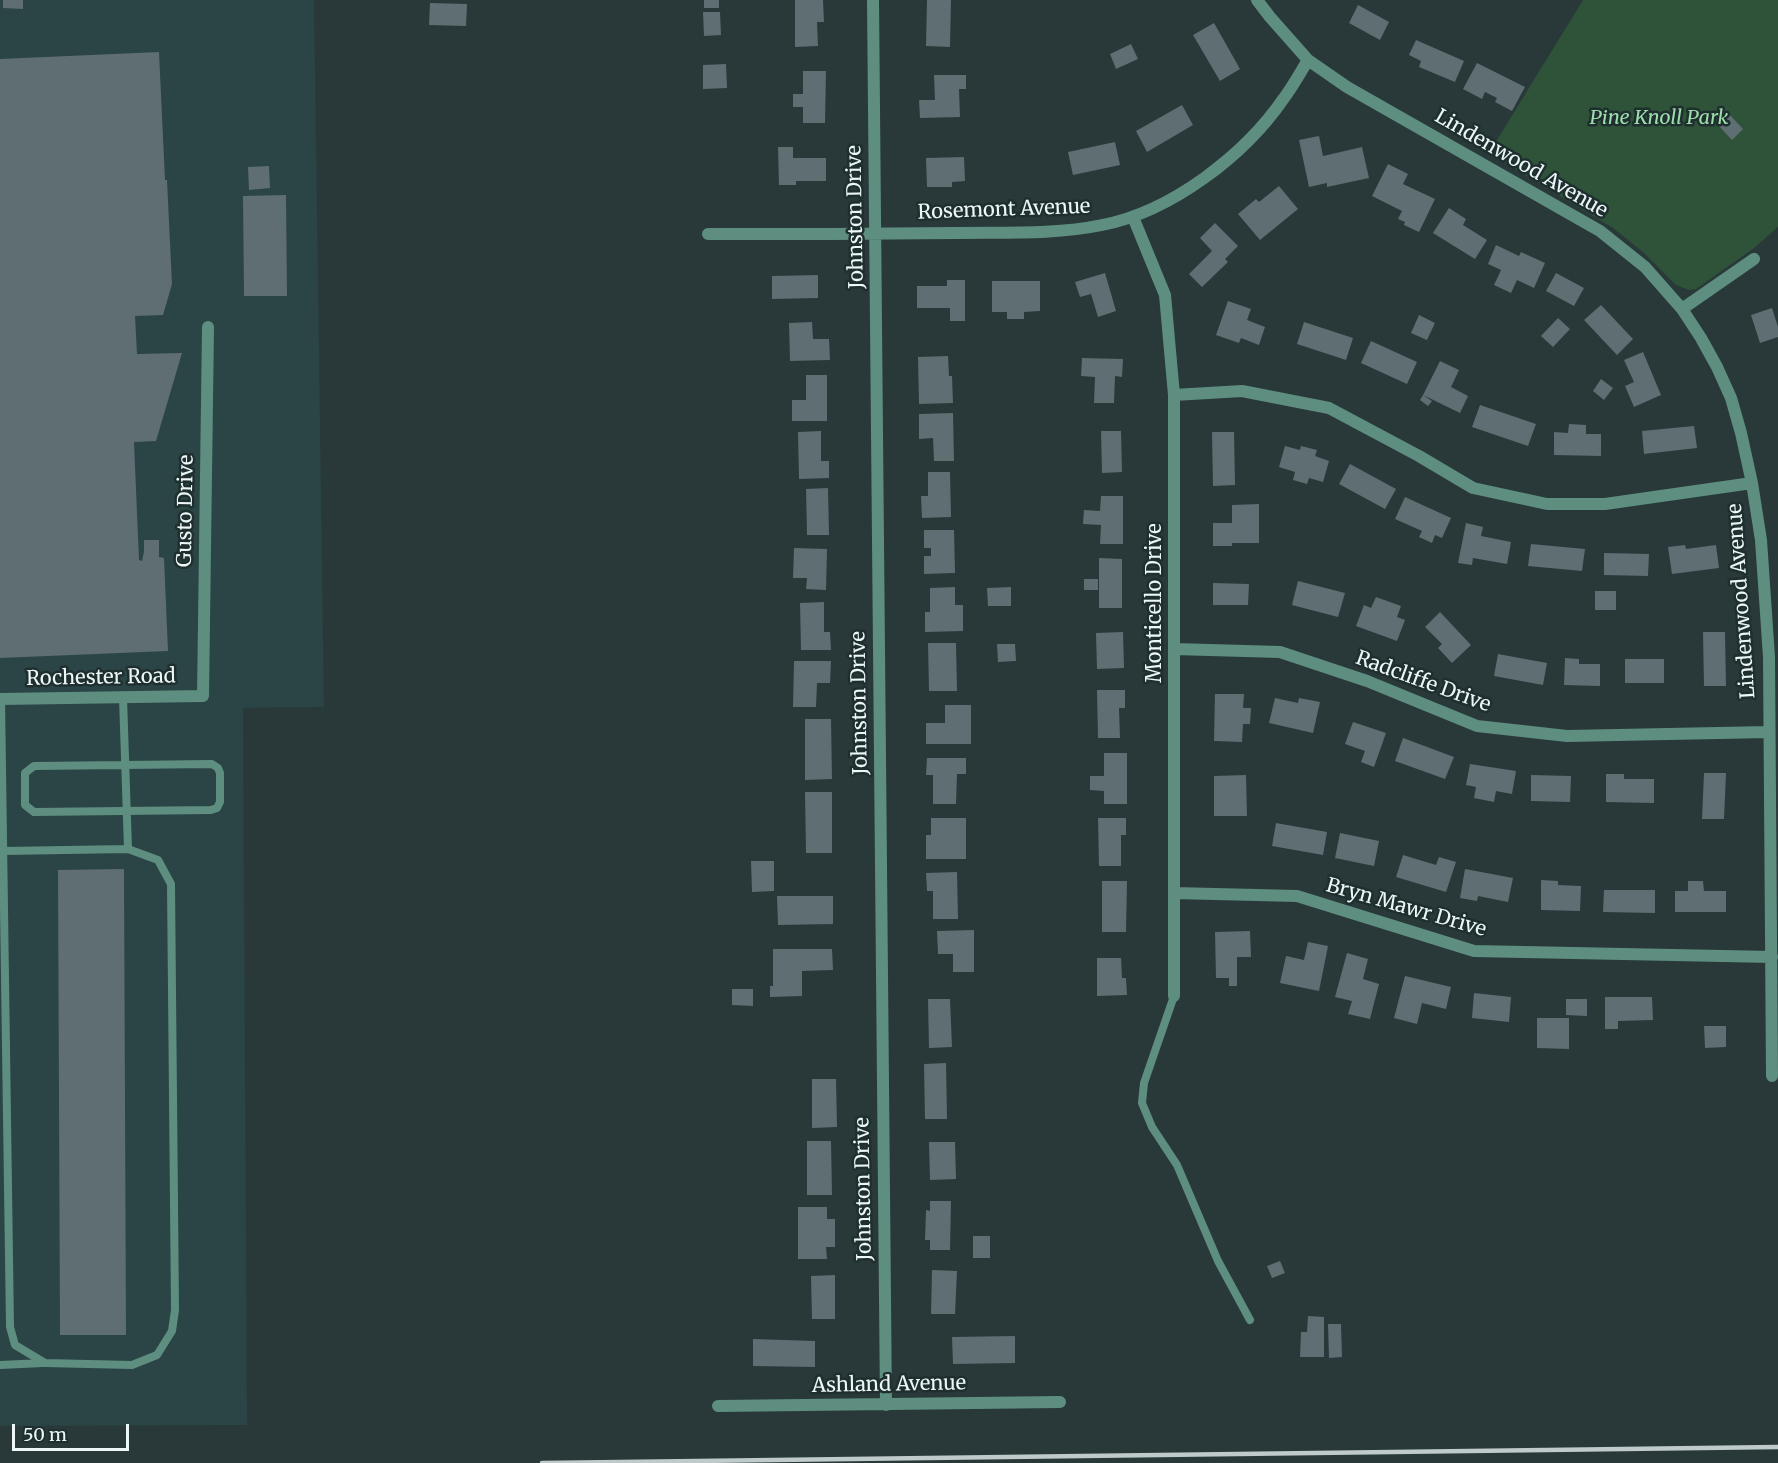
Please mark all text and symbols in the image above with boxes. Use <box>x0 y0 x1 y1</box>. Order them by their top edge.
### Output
street label: Lindenwood Avenue <box>1430 105 1612 223</box>
park label: Pine Knoll Park <box>1589 106 1729 130</box>
street label: Johnston Drive <box>843 145 869 289</box>
street label: Rosemont Avenue <box>917 195 1091 225</box>
street label: Gusto Drive <box>173 455 199 567</box>
street label: Lindenwood Avenue <box>1723 503 1761 699</box>
street label: Monticello Drive <box>1143 523 1167 683</box>
street label: Johnston Drive <box>847 631 873 775</box>
street label: Radcliffe Drive <box>1352 646 1494 718</box>
street label: Rochester Road <box>26 665 176 691</box>
street label: Bryn Mawr Drive <box>1323 874 1489 942</box>
street label: Johnston Drive <box>851 1117 877 1261</box>
street label: Ashland Avenue <box>812 1372 966 1398</box>
scale bar <box>15 1412 132 1450</box>
text: 50 m <box>23 1423 67 1446</box>

